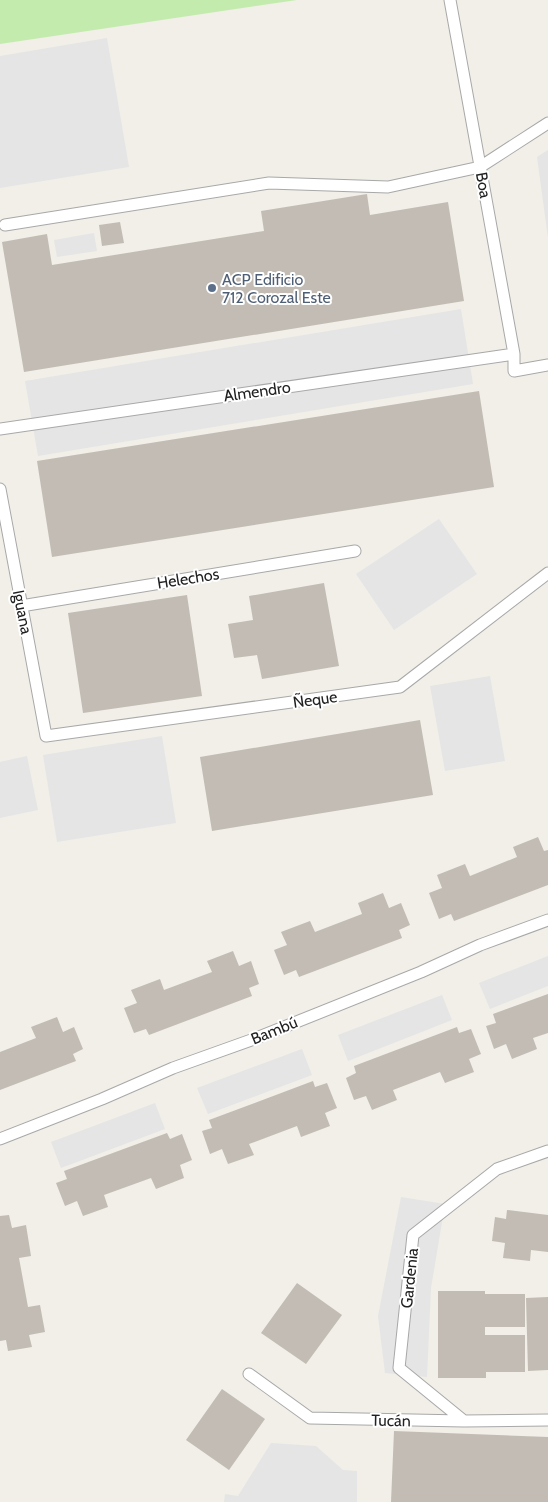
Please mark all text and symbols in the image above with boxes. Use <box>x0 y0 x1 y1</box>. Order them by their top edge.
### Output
street label: Boa <box>472 171 495 200</box>
place label: ACP Edificio 712 Corozal Este <box>222 270 331 307</box>
marker: ACP Edificio 712 Corozal Este <box>206 282 218 294</box>
street label: Almendro <box>222 377 292 406</box>
street label: Helechos <box>156 564 221 593</box>
street label: Iguana <box>9 588 36 636</box>
street label: Ñeque <box>292 687 339 712</box>
street label: Bambú <box>248 1013 300 1048</box>
street label: Gardenia <box>397 1247 422 1309</box>
street label: Tucán <box>371 1411 411 1430</box>

